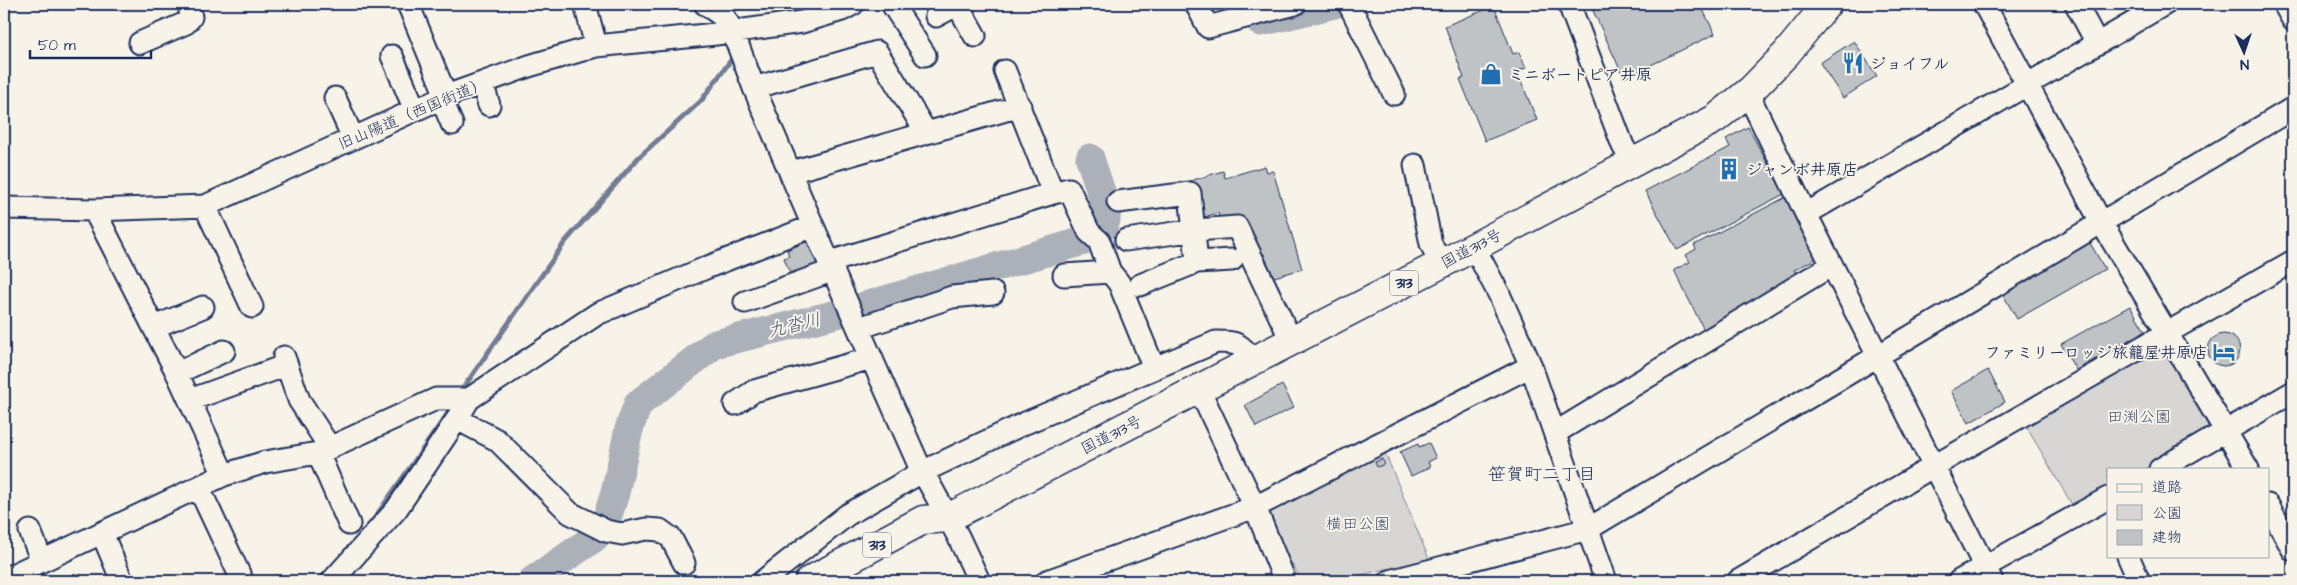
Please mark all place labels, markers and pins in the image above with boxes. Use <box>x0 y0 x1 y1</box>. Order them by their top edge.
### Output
restaurant icon: ジョイフル <box>1840 50 1866 76</box>
place label: ジョイフル <box>1870 53 1950 75</box>
shop icon: ミニボートピア井原 <box>1478 61 1504 87</box>
place label: ミニボートピア井原 <box>1508 64 1652 86</box>
building icon: ジャンボ井原店 <box>1716 156 1742 182</box>
place label: ジャンボ井原店 <box>1746 159 1858 181</box>
hotel icon: ファミリーロッジ旅籠屋井原店 <box>2211 339 2237 365</box>
place label: ファミリーロッジ旅籠屋井原店 <box>1985 342 2208 364</box>

